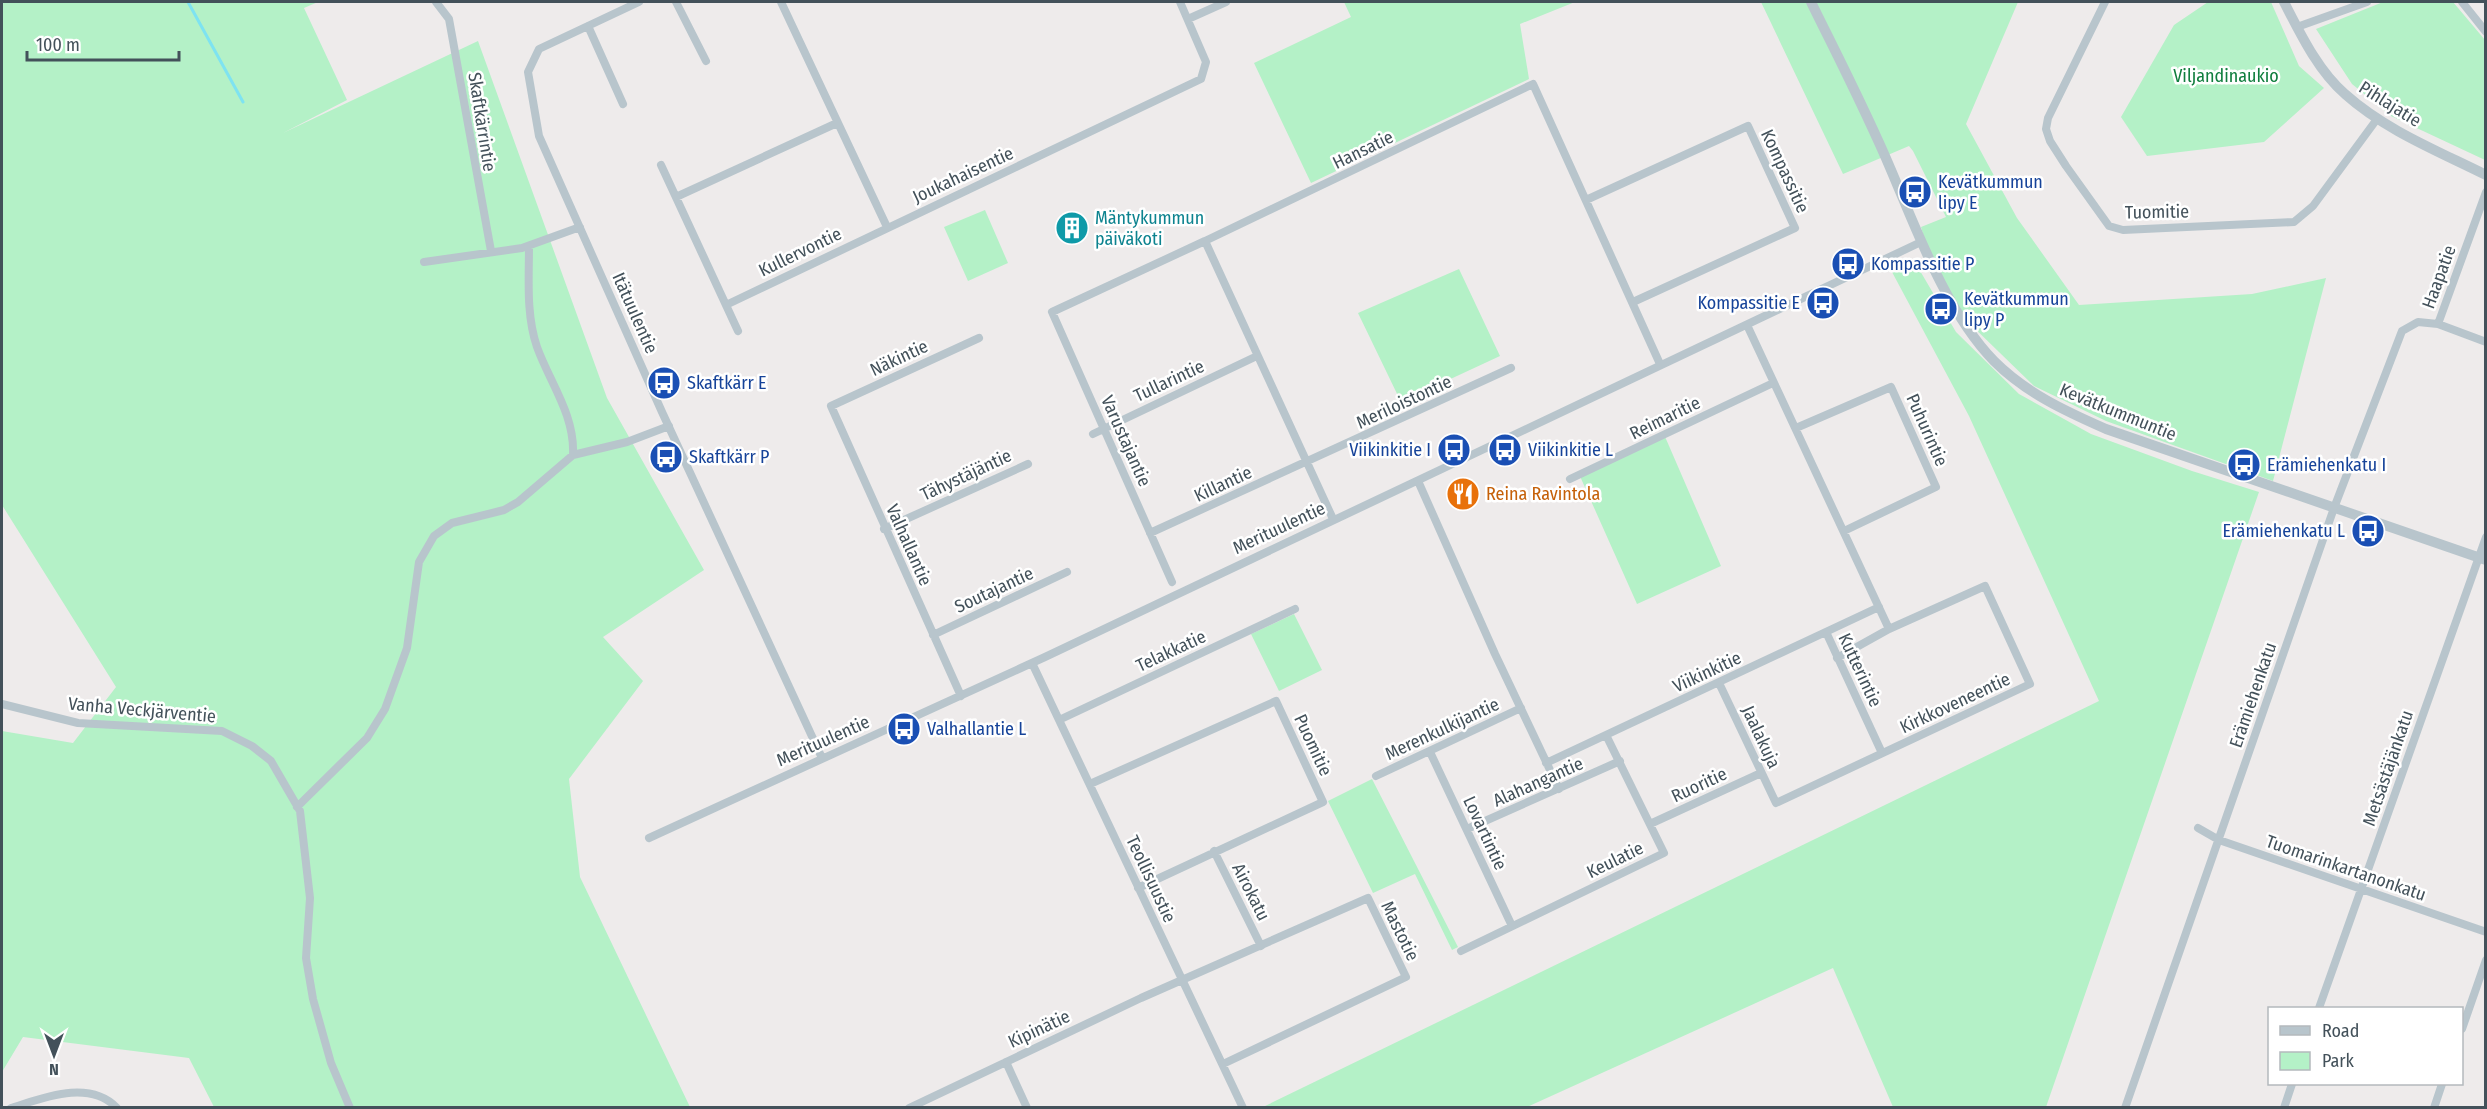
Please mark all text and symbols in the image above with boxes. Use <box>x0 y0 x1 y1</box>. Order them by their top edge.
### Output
scale bar <box>27 24 178 62</box>
text: 100 m <box>36 34 80 56</box>
park label: Viljandinaukio <box>2173 65 2279 87</box>
street label: Skaftkärrintie <box>463 71 501 173</box>
street label: Pihlajatie <box>2355 76 2425 132</box>
street label: Hansatie <box>1329 126 1397 174</box>
street label: Kompassitie <box>1756 126 1814 216</box>
street label: Joukahaisentie <box>909 142 1017 208</box>
place label: Kevätkummun lipy E <box>1938 171 2043 214</box>
bus stop icon: Kevätkummun lipy E <box>1897 174 1933 210</box>
street label: Tuomitie <box>2125 200 2189 224</box>
place label: Mäntykummun päiväkoti <box>1095 207 1204 250</box>
building icon: Mäntykummun päiväkoti <box>1054 210 1090 246</box>
street label: Kullervontie <box>755 222 845 282</box>
street label: Haapatie <box>2417 242 2461 312</box>
bus stop icon: Kompassitie P <box>1830 246 1866 282</box>
place label: Kompassitie P <box>1871 253 1974 275</box>
street label: Itätuulentie <box>607 269 663 357</box>
bus stop icon: Kompassitie E <box>1805 285 1841 321</box>
place label: Kevätkummun lipy P <box>1964 288 2069 331</box>
bus stop icon: Kevätkummun lipy P <box>1923 291 1959 327</box>
place label: Kompassitie E <box>1698 292 1800 314</box>
street label: Näkintie <box>866 335 932 381</box>
street label: Tullarintie <box>1130 355 1208 407</box>
bus stop icon: Skaftkärr E <box>646 365 682 401</box>
street label: Meriloistontie <box>1353 370 1455 434</box>
place label: Skaftkärr E <box>687 372 766 394</box>
street label: Kevätkummuntie <box>2056 379 2180 445</box>
street label: Puhurintie <box>1901 390 1953 470</box>
street label: Reimaritie <box>1626 391 1704 444</box>
street label: Varustajantie <box>1096 392 1156 490</box>
bus stop icon: Viikinkitie I <box>1436 432 1472 468</box>
bus stop icon: Viikinkitie L <box>1487 432 1523 468</box>
bus stop icon: Skaftkärr P <box>648 439 684 475</box>
place label: Viikinkitie I <box>1349 439 1431 461</box>
place label: Viikinkitie L <box>1528 439 1613 461</box>
street label: Tähystäjäntie <box>917 444 1015 506</box>
place label: Skaftkärr P <box>689 446 769 468</box>
bus stop icon: Erämiehenkatu I <box>2226 447 2262 483</box>
place label: Erämiehenkatu I <box>2267 454 2386 476</box>
street label: Killantie <box>1191 461 1255 507</box>
restaurant icon: Reina Ravintola <box>1445 476 1481 512</box>
place label: Reina Ravintola <box>1486 483 1600 505</box>
street label: Merituulentie <box>1229 497 1329 559</box>
street label: Valhallantie <box>881 501 937 589</box>
bus stop icon: Erämiehenkatu L <box>2350 513 2386 549</box>
place label: Erämiehenkatu L <box>2223 520 2345 542</box>
street label: Soutajantie <box>951 562 1037 618</box>
street label: Telakkatie <box>1133 625 1209 677</box>
street label: Kutterintie <box>1833 630 1887 710</box>
street label: Erämiehenkatu <box>2225 639 2281 751</box>
street label: Viikinkitie <box>1669 647 1745 697</box>
street label: Kirkkoveneentie <box>1896 668 2014 738</box>
street label: Vanha Veckjärventie <box>67 693 217 727</box>
street label: Merenkulkijantie <box>1381 693 1503 765</box>
street label: Jaalakuja <box>1737 702 1785 772</box>
street label: Metsästäjänkatu <box>2358 707 2418 829</box>
street label: Merituulentie <box>773 711 873 771</box>
bus stop icon: Valhallantie L <box>886 711 922 747</box>
street label: Puomitie <box>1289 711 1337 779</box>
place label: Valhallantie L <box>927 718 1026 740</box>
street label: Alahangantie <box>1489 752 1587 812</box>
street label: Ruoritie <box>1668 763 1730 807</box>
street label: Lovartintie <box>1458 793 1512 874</box>
street label: Tuomarinkartanonkatu <box>2263 830 2429 906</box>
street label: Teollisuustie <box>1121 832 1181 926</box>
street label: Keulatie <box>1583 837 1647 883</box>
street label: Airokatu <box>1227 860 1275 924</box>
street label: Mastotie <box>1376 898 1424 964</box>
street label: Kipinätie <box>1005 1005 1074 1053</box>
legend <box>2268 1007 2463 1085</box>
text: Road <box>2322 1020 2359 1042</box>
north arrow <box>24 1025 84 1085</box>
text: Park <box>2322 1050 2355 1072</box>
text: N <box>49 1060 59 1079</box>

